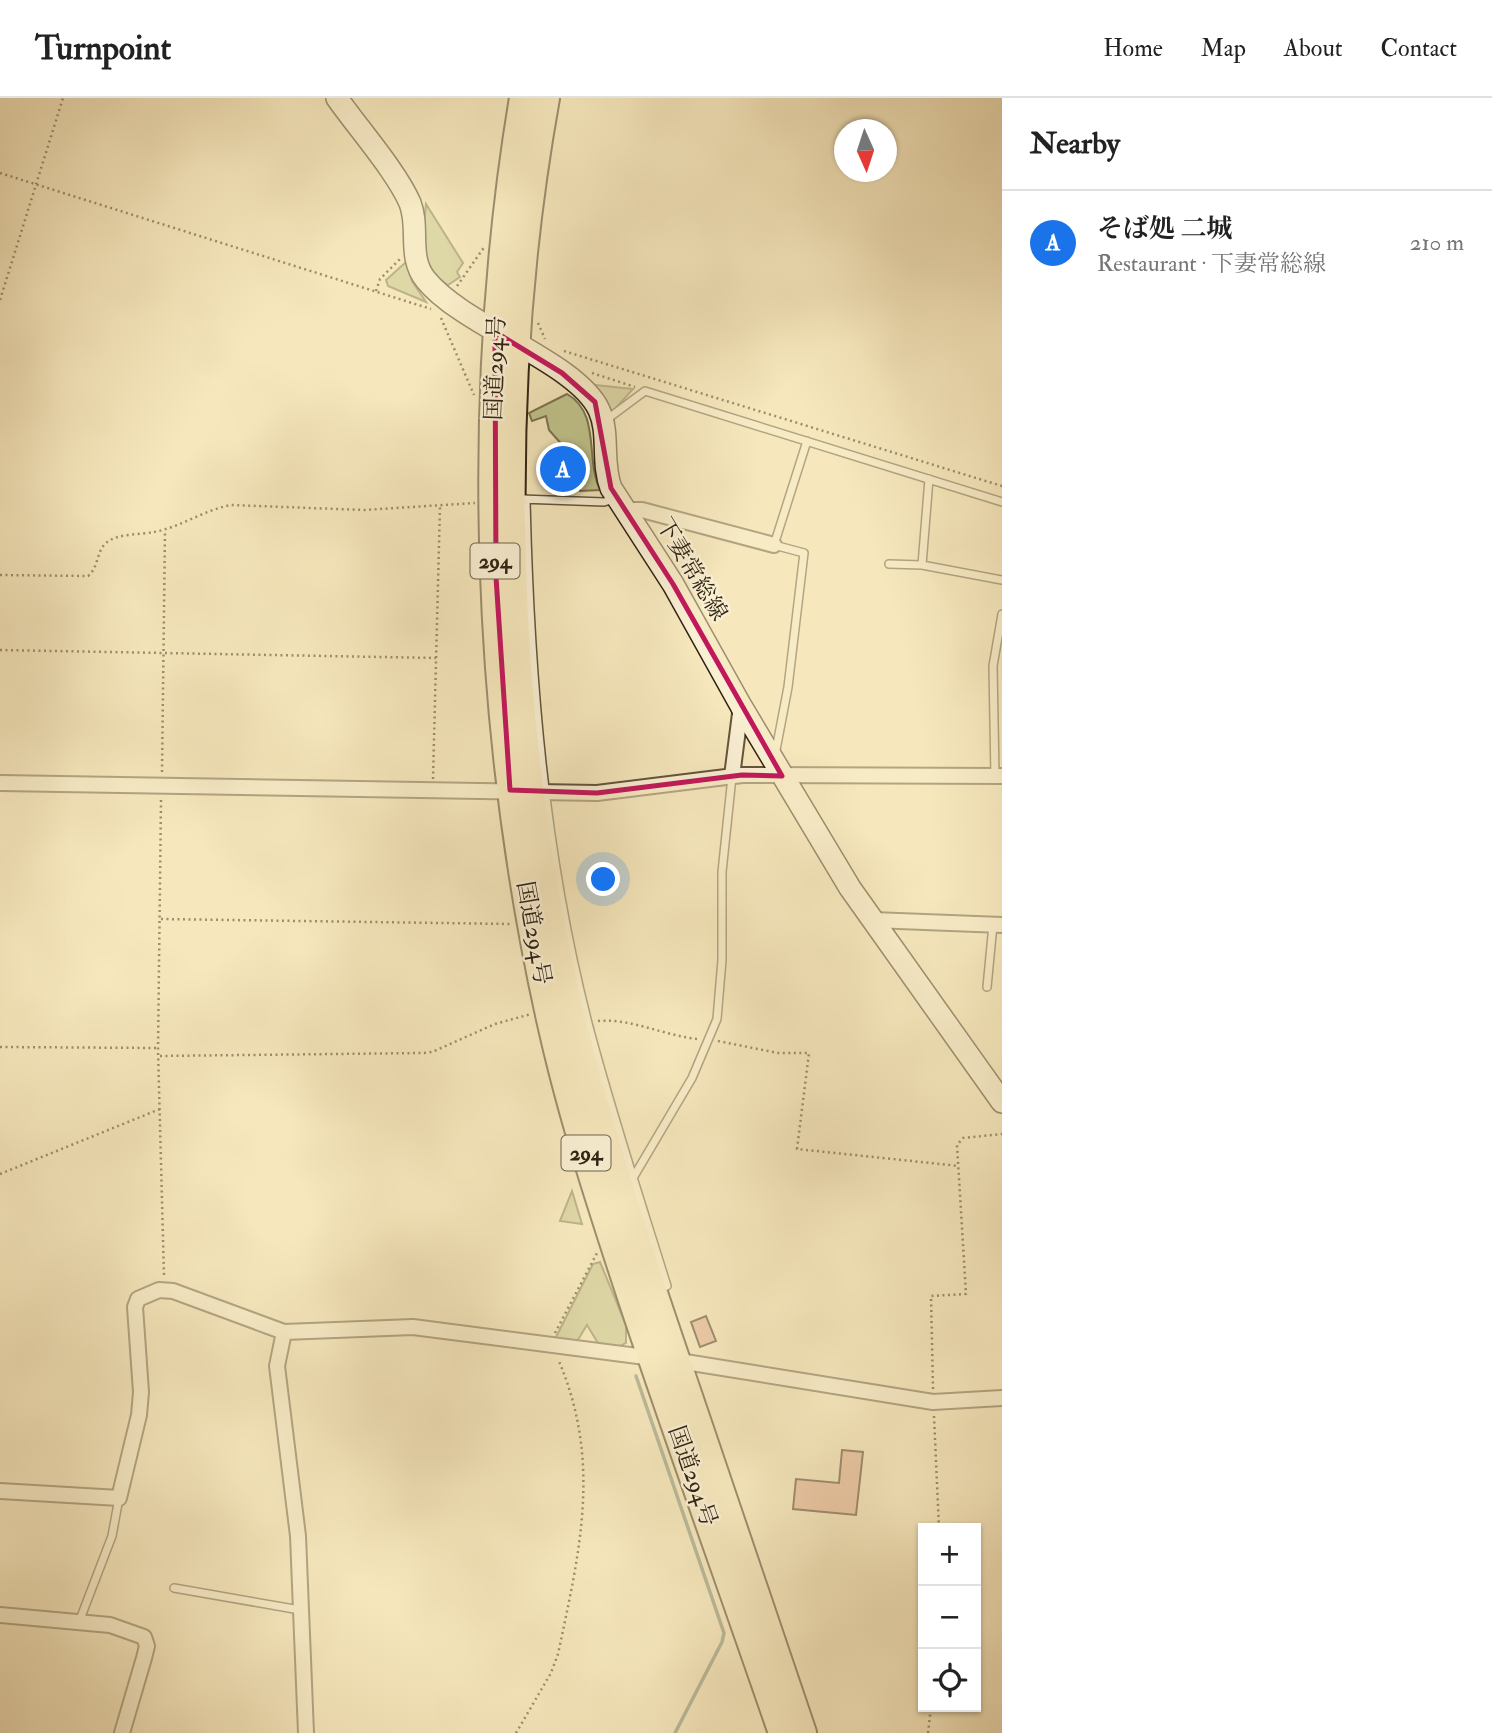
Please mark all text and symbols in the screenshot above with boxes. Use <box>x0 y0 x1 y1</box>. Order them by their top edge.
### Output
text: Turnpoint <box>35 28 171 69</box>
text: Home <box>1103 33 1163 64</box>
text: Map <box>1201 33 1246 64</box>
text: About <box>1284 33 1343 64</box>
text: Contact <box>1381 33 1457 64</box>
north arrow <box>834 119 897 182</box>
text: Nearby <box>1030 125 1120 162</box>
text: そば処 二城 <box>1097 213 1232 245</box>
text: A <box>1046 228 1060 257</box>
text: 210 m <box>1410 228 1464 257</box>
text: Restaurant · 下妻常総線 <box>1097 249 1326 278</box>
street label: 国道294号 <box>479 315 511 421</box>
pin: A <box>540 443 586 495</box>
street label: 下妻常総線 <box>650 512 734 626</box>
road number: 294 <box>470 544 520 578</box>
your location <box>586 862 620 896</box>
street label: 国道294号 <box>511 879 557 987</box>
road number: 294 <box>562 1136 610 1170</box>
street label: 国道294号 <box>662 1422 724 1530</box>
map controls <box>918 1523 981 1712</box>
button: + <box>918 1523 981 1586</box>
button: − <box>918 1586 981 1649</box>
button: locate <box>918 1649 981 1712</box>

